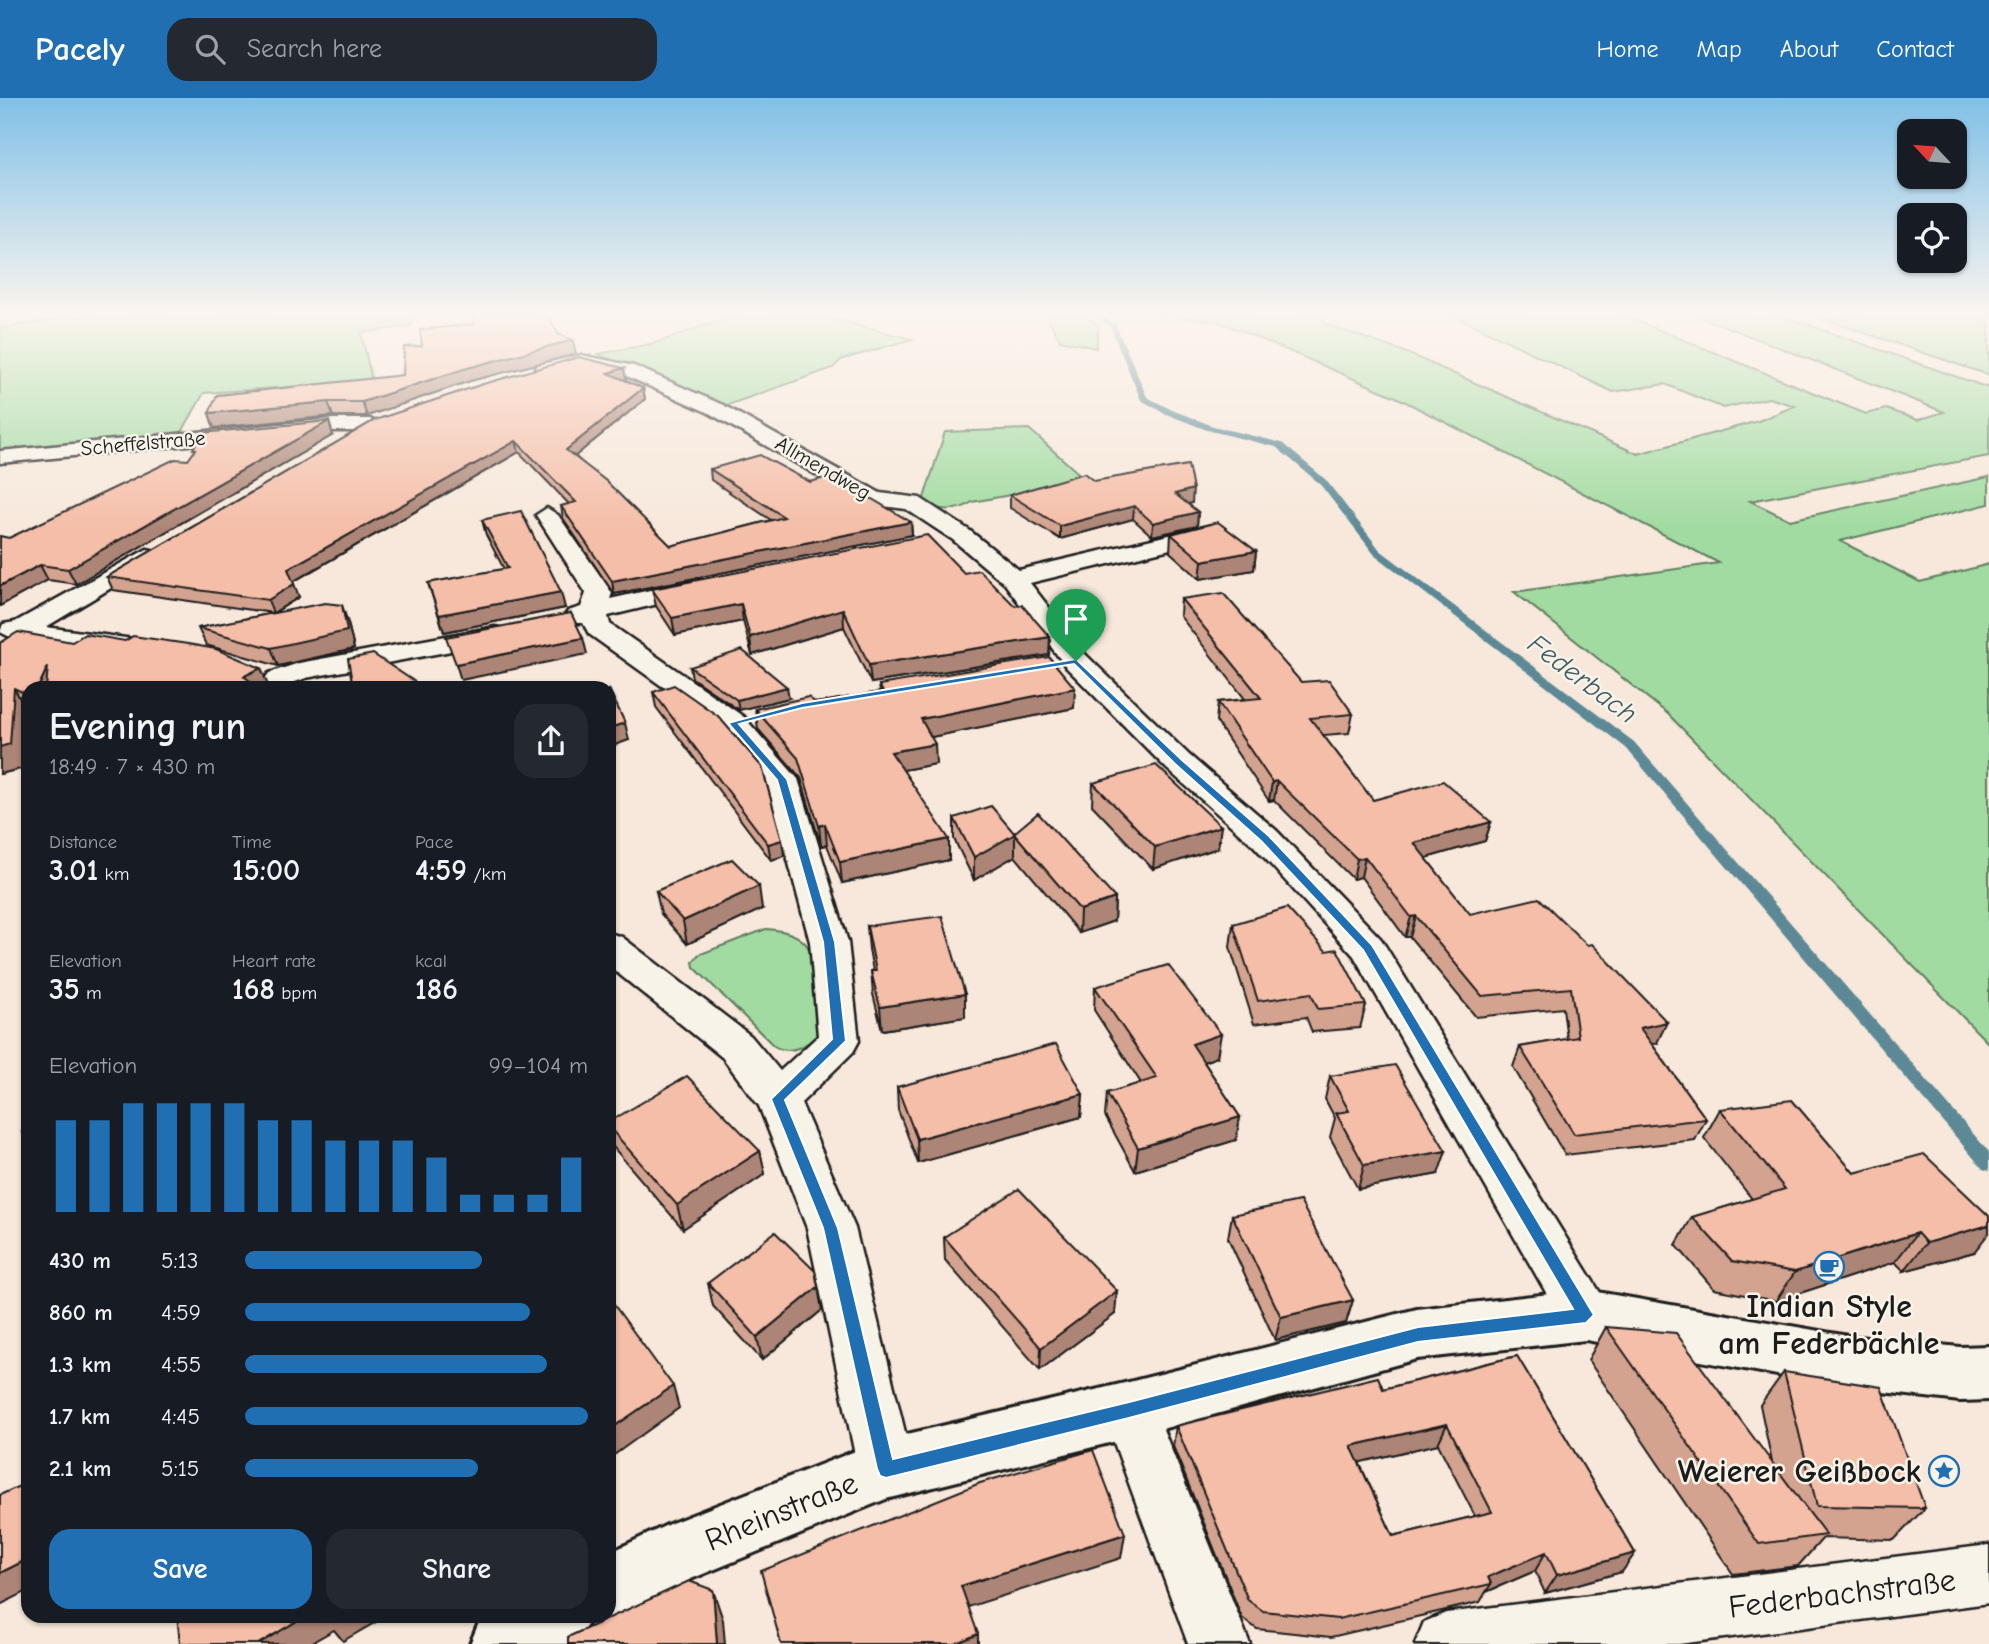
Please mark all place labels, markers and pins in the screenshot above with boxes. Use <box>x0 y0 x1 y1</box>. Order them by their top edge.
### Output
pin <box>1046 589 1106 661</box>
cafe icon: Indian Style am Federbächle <box>1812 1250 1846 1284</box>
place label: Indian Style am Federbächle <box>1719 1288 1940 1362</box>
place label: Weierer Geißbock <box>1678 1453 1921 1490</box>
place icon: Weierer Geißbock <box>1927 1454 1961 1488</box>

